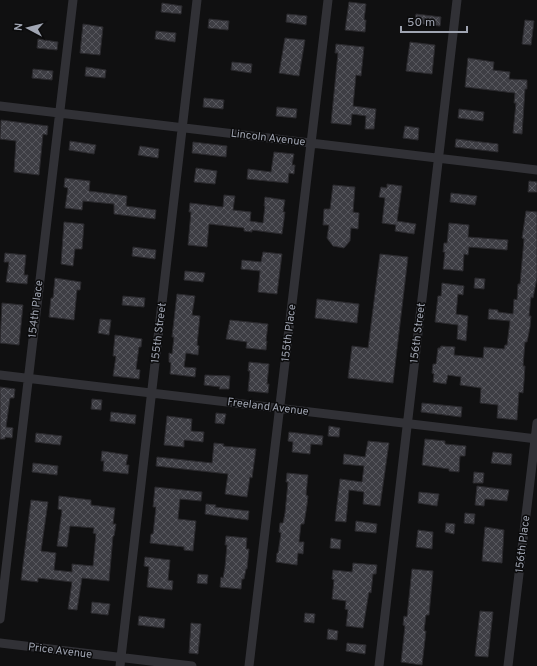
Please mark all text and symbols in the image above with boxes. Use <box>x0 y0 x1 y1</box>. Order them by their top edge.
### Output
north arrow <box>8 8 48 48</box>
scale bar <box>401 8 467 34</box>
text: 50 m <box>407 15 435 31</box>
text: N <box>12 22 26 32</box>
street label: Lincoln Avenue <box>230 126 306 150</box>
street label: 154th Place <box>26 279 46 339</box>
street label: 155th Street <box>148 302 170 364</box>
street label: 156th Street <box>407 302 429 364</box>
street label: 155th Place <box>279 303 299 363</box>
street label: Freeland Avenue <box>227 395 309 419</box>
street label: 156th Place <box>513 515 533 573</box>
street label: Price Avenue <box>27 640 93 662</box>

